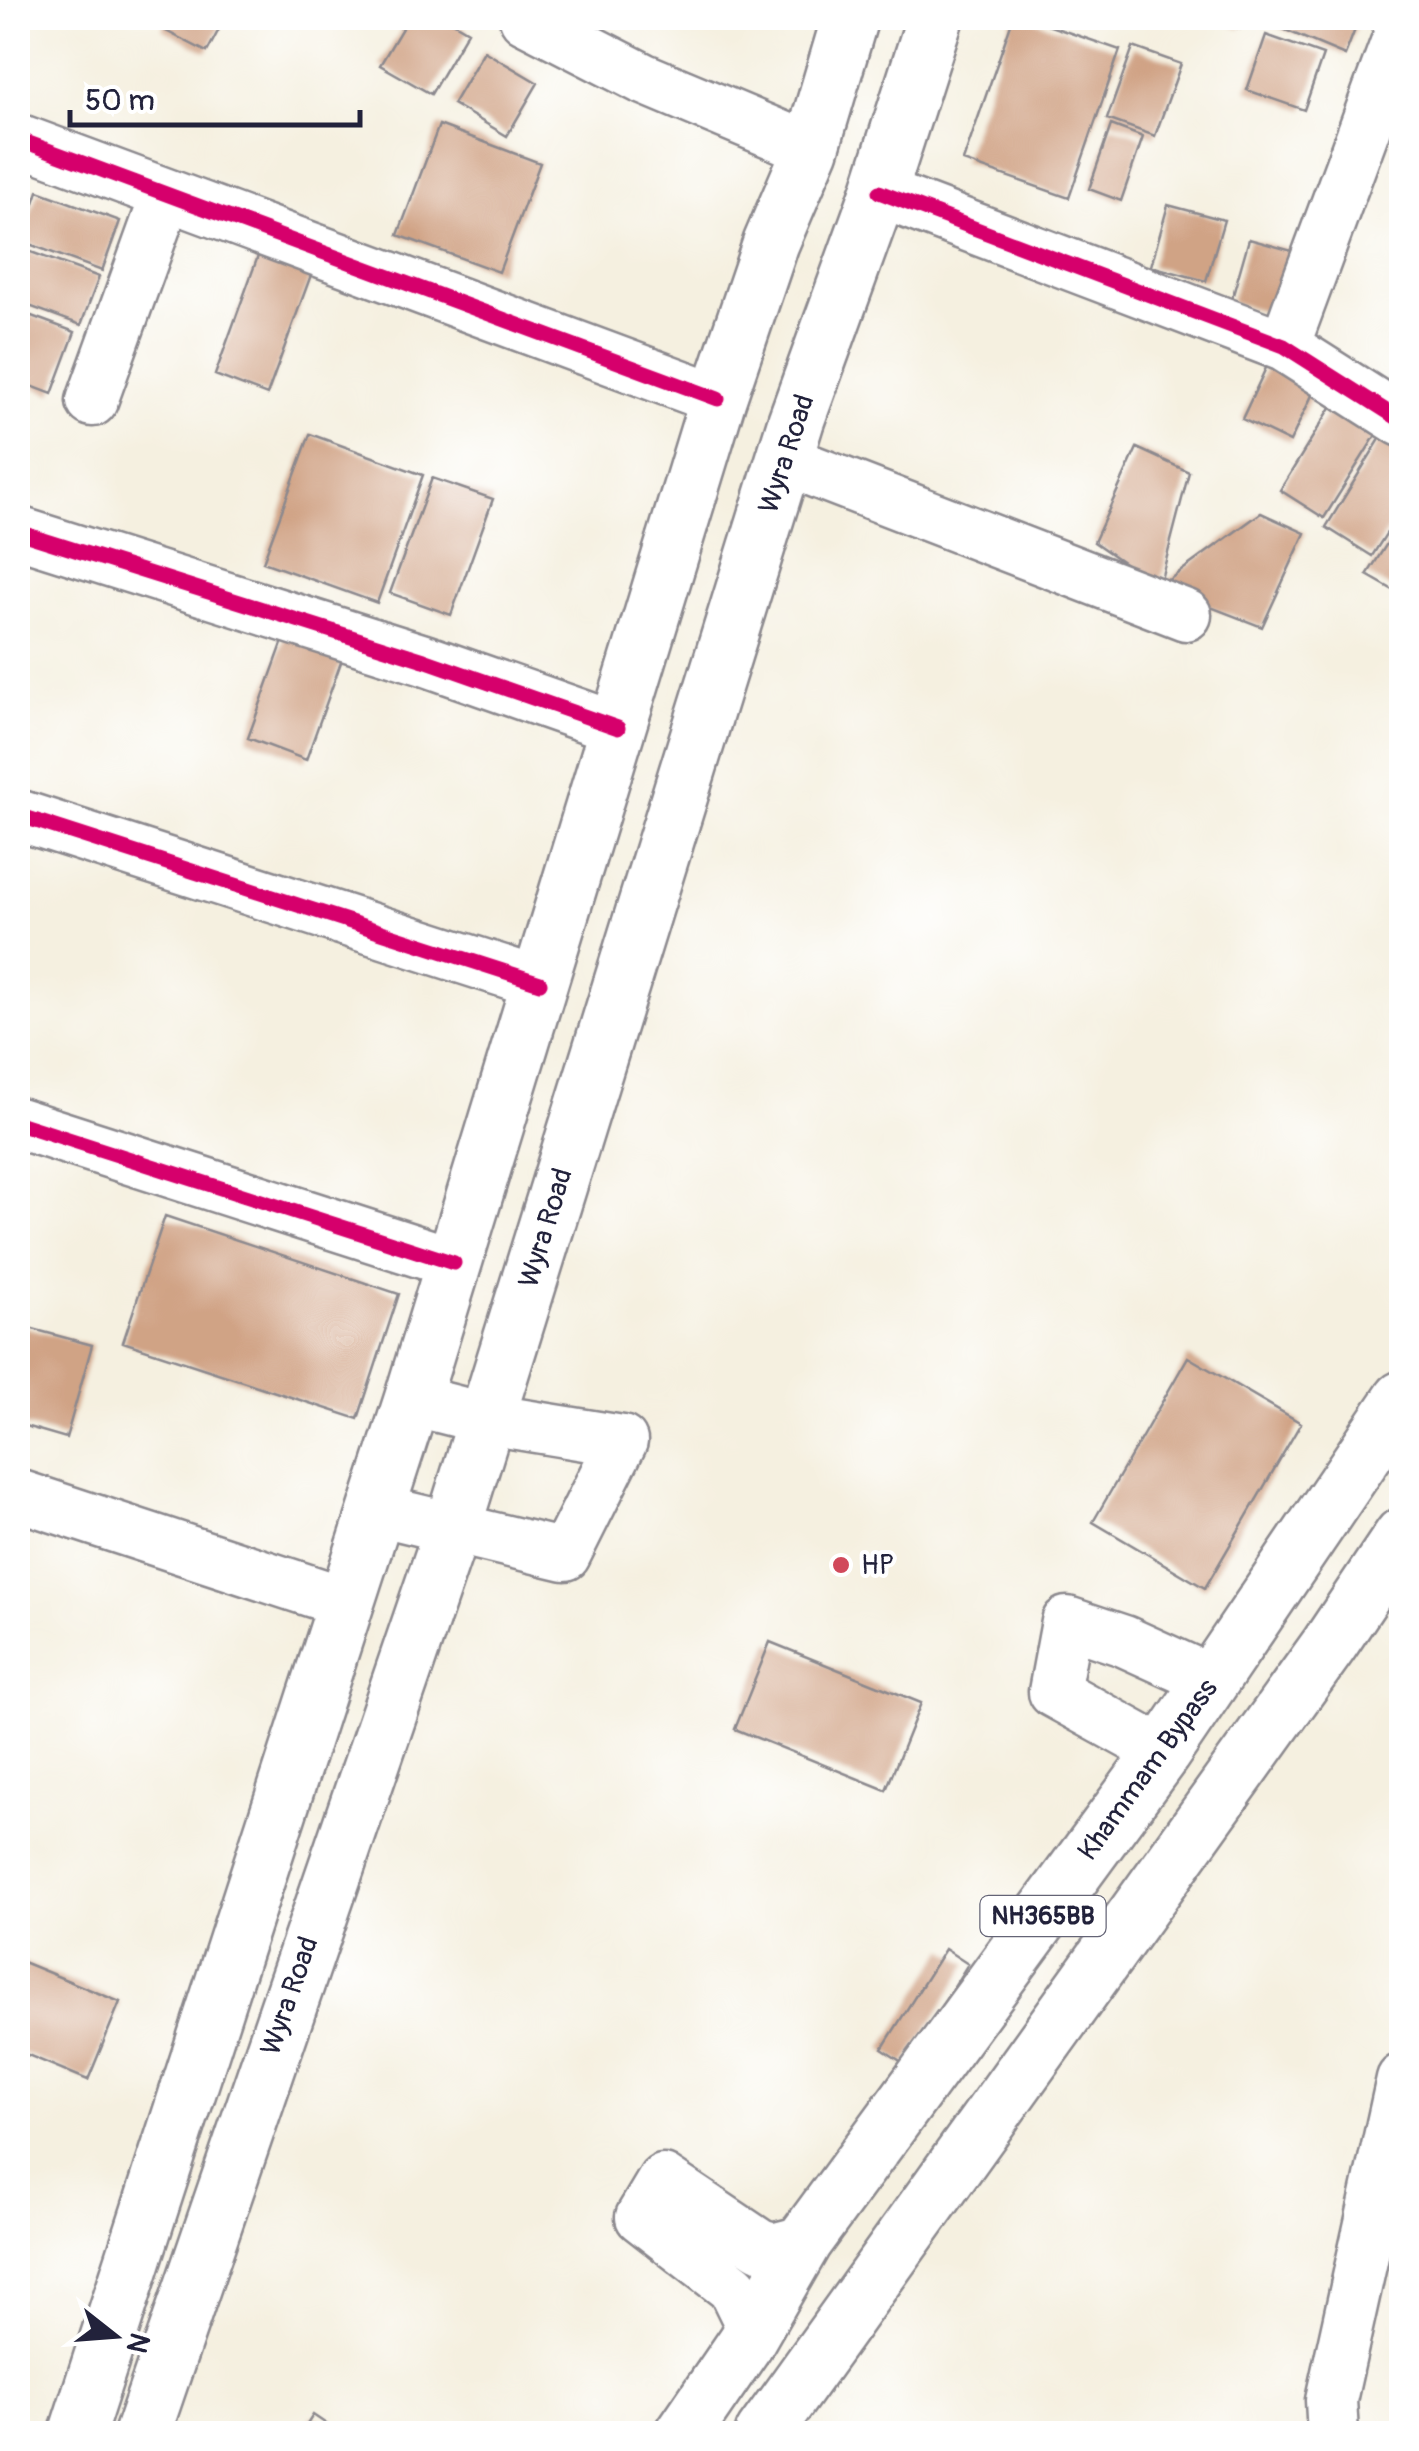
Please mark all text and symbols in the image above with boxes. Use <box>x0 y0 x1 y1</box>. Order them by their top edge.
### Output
scale bar <box>70 65 360 127</box>
text: 50 m <box>85 82 155 119</box>
street label: Wyra Road <box>751 390 823 518</box>
street label: Wyra Road <box>511 1164 581 1292</box>
place label: HP <box>861 1548 894 1583</box>
marker: HP <box>830 1554 852 1576</box>
street label: Khammam Bypass <box>1070 1672 1226 1868</box>
road number: NH365BB <box>980 1896 1106 1936</box>
street label: Wyra Road <box>253 1932 327 2060</box>
north arrow <box>65 2286 165 2386</box>
text: N <box>118 2329 157 2357</box>

